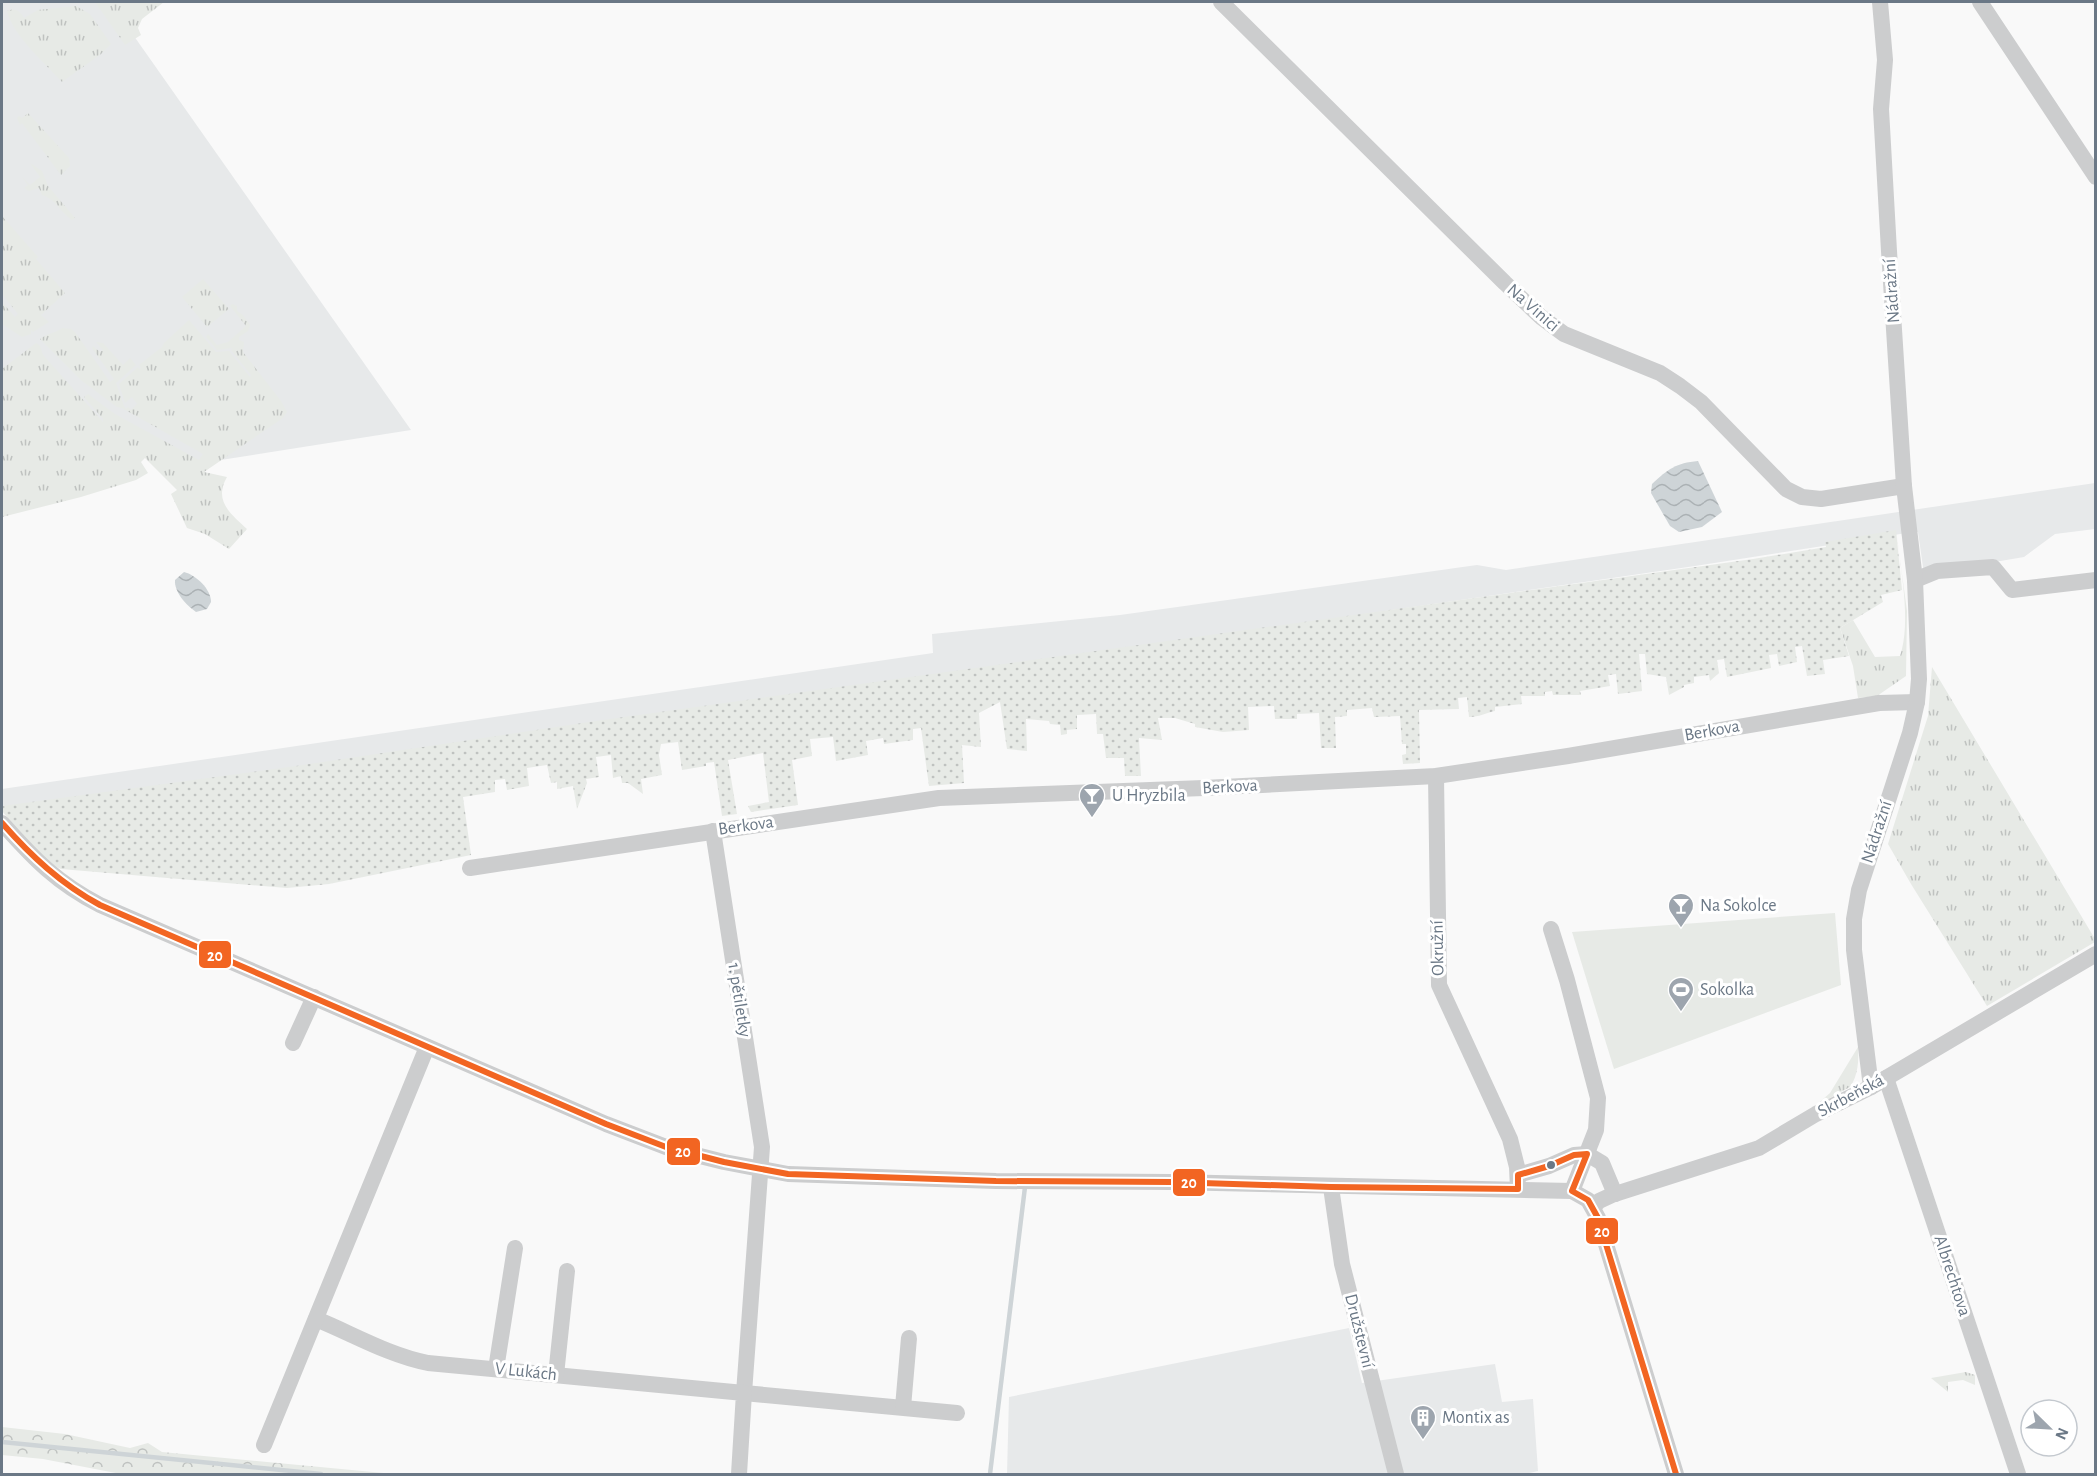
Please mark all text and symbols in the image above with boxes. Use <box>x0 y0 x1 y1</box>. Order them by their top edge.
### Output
street label: Nádražní <box>1881 258 1903 324</box>
street label: Na Vinici <box>1503 281 1563 335</box>
street label: Berkova <box>1683 717 1741 745</box>
street label: Berkova <box>1202 777 1258 797</box>
bar icon: U Hryzbila <box>1077 781 1107 819</box>
place label: U Hryzbila <box>1112 787 1186 805</box>
street label: Nádražní <box>1858 798 1896 865</box>
street label: Berkova <box>717 813 775 839</box>
bar icon: Na Sokolce <box>1666 891 1696 929</box>
place label: Na Sokolce <box>1700 897 1777 915</box>
street label: Okružní <box>1429 919 1447 976</box>
line badge: 20 <box>198 940 232 969</box>
text: 20 <box>207 948 223 964</box>
street label: 1. pětiletky <box>724 961 754 1039</box>
sports icon: Sokolka <box>1666 975 1696 1013</box>
place label: Sokolka <box>1700 981 1754 999</box>
street label: Skrbeňská <box>1815 1071 1887 1121</box>
line badge: 20 <box>666 1137 701 1166</box>
text: 20 <box>675 1144 691 1160</box>
unlabelled marker <box>1545 1159 1557 1171</box>
line badge: 20 <box>1172 1168 1206 1197</box>
text: 20 <box>1181 1175 1197 1191</box>
line badge: 20 <box>1585 1217 1619 1245</box>
text: 20 <box>1594 1224 1610 1240</box>
street label: Albrechtova <box>1930 1233 1974 1319</box>
street label: Družstevní <box>1341 1292 1377 1371</box>
street label: V Lukách <box>494 1360 558 1384</box>
north arrow <box>2019 1398 2079 1458</box>
building icon: Montix as <box>1408 1403 1438 1441</box>
place label: Montix as <box>1442 1409 1510 1427</box>
text: N <box>2052 1425 2071 1442</box>

